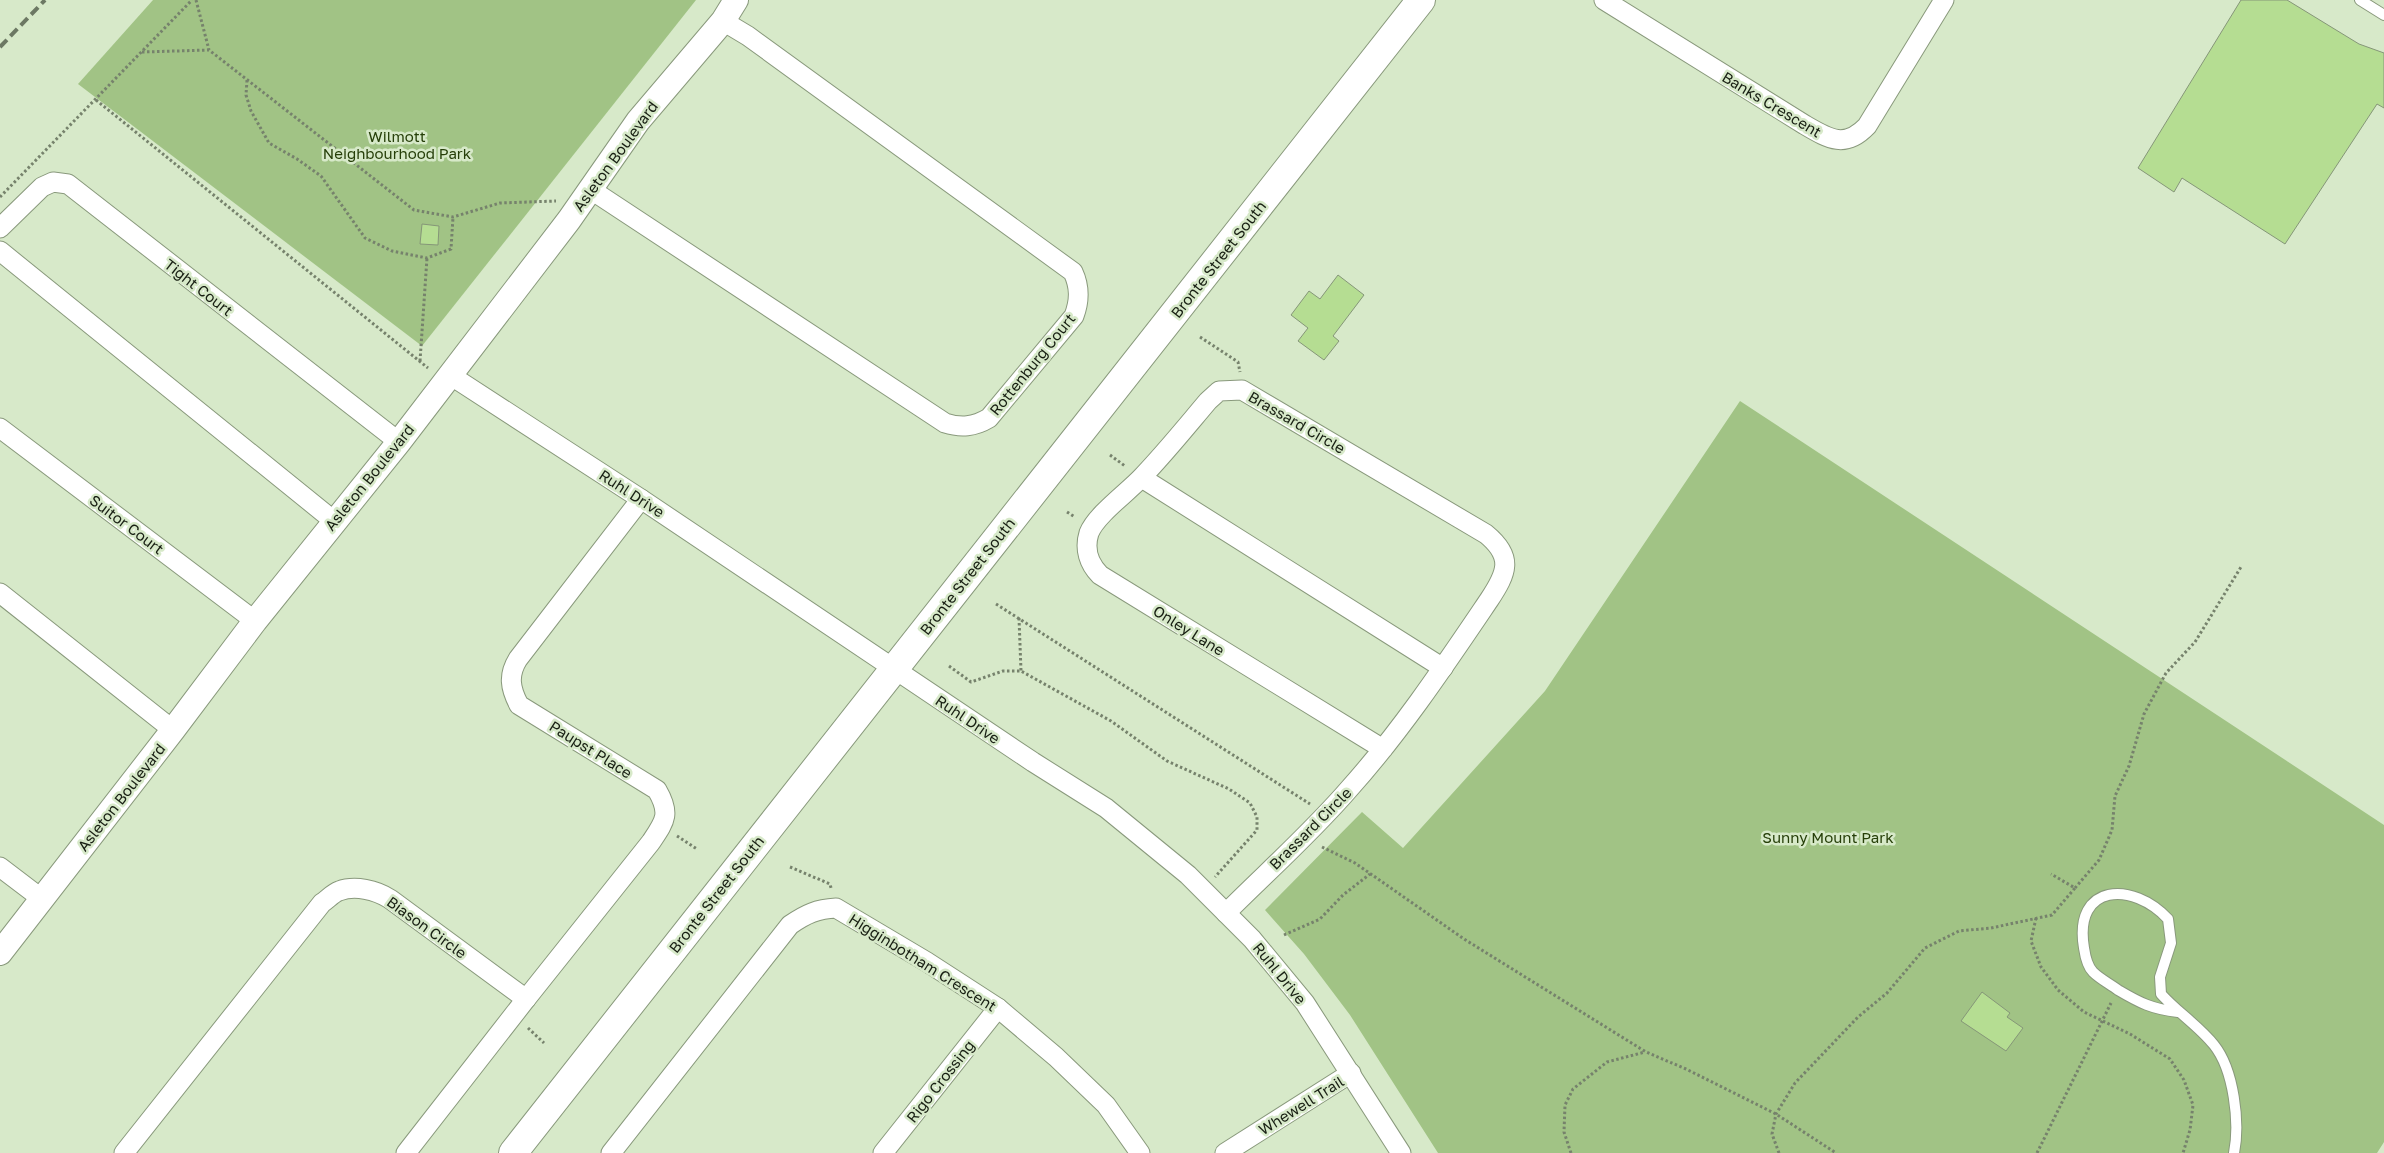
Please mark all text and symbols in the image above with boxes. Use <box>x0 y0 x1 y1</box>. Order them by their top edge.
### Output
street label: Banks Crescent <box>1719 67 1825 141</box>
street label: Asleton Boulevard <box>569 97 661 215</box>
park label: Wilmott Neighbourhood Park <box>323 127 472 162</box>
street label: Bronte Street South <box>1167 197 1269 321</box>
street label: Tight Court <box>161 255 237 319</box>
street label: Rottenburg Court <box>985 309 1079 419</box>
street label: Brassard Circle <box>1245 387 1349 457</box>
street label: Asleton Boulevard <box>321 420 417 534</box>
street label: Ruhl Drive <box>596 465 668 521</box>
street label: Suitor Court <box>87 490 167 558</box>
street label: Bronte Street South <box>916 514 1018 638</box>
street label: Onley Lane <box>1150 601 1228 659</box>
street label: Ruhl Drive <box>932 691 1004 747</box>
street label: Paupst Place <box>546 716 636 782</box>
street label: Asleton Boulevard <box>73 740 169 854</box>
street label: Brassard Circle <box>1265 783 1355 873</box>
park label: Sunny Mount Park <box>1762 828 1894 846</box>
street label: Bronte Street South <box>665 832 767 956</box>
street label: Biason Circle <box>384 892 471 962</box>
street label: Higginbotham Crescent <box>846 909 1000 1015</box>
street label: Ruhl Drive <box>1250 939 1310 1008</box>
street label: Rigo Crossing <box>902 1036 978 1126</box>
street label: Whewell Trail <box>1255 1072 1347 1138</box>

